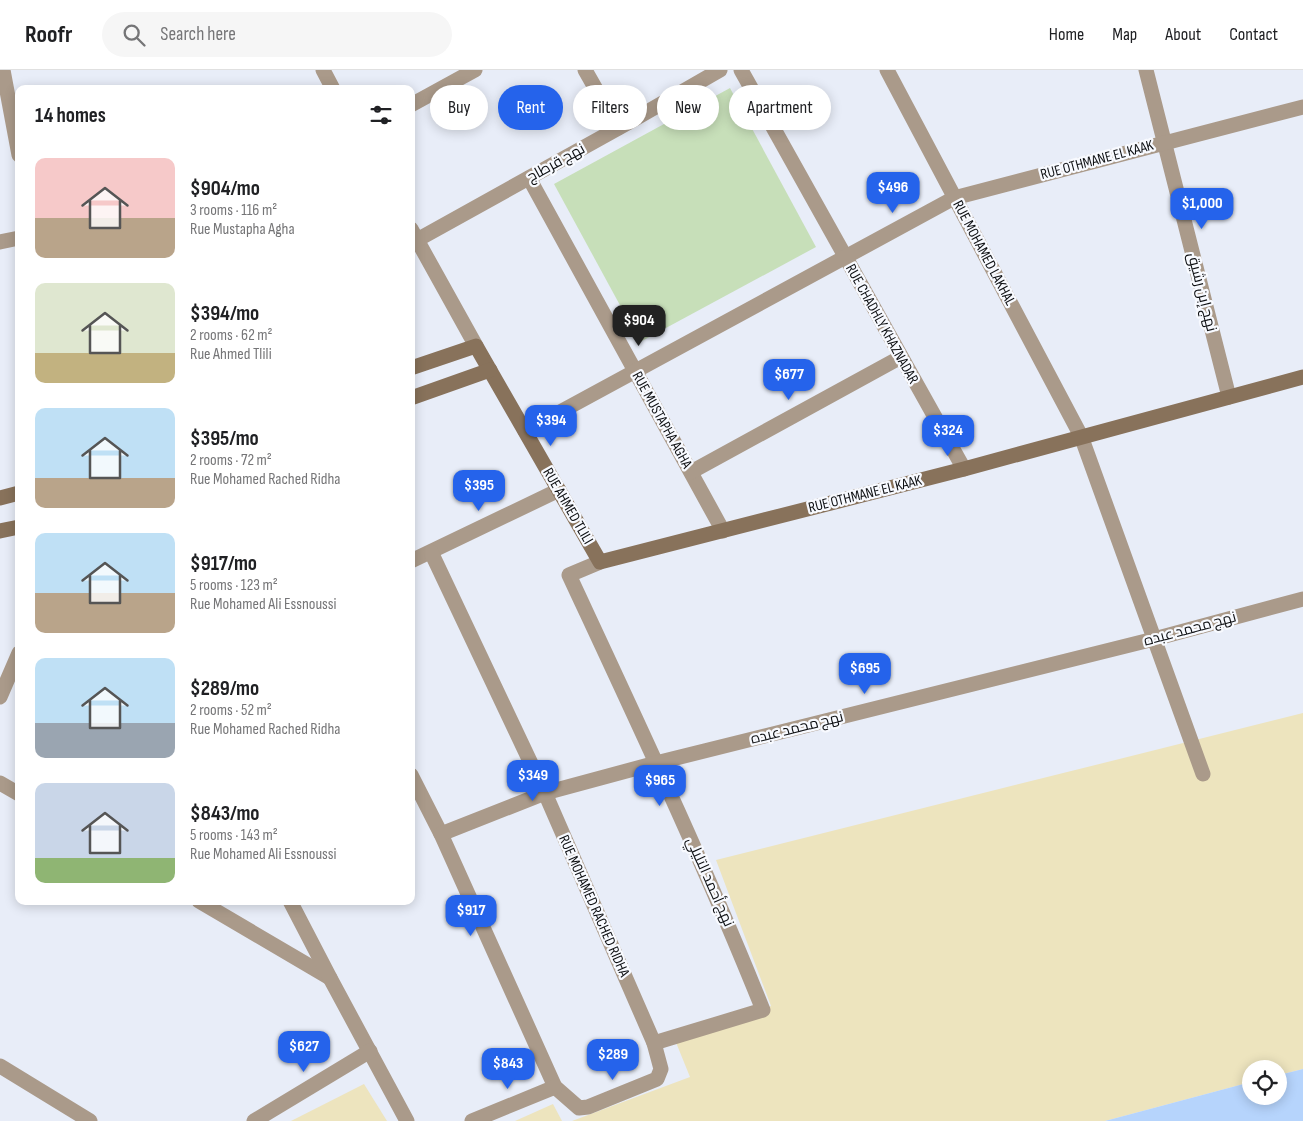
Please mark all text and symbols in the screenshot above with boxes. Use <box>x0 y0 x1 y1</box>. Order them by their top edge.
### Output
search box <box>102 12 452 57</box>
text: Roofr <box>25 20 72 49</box>
icon: search <box>120 21 148 49</box>
text: Search here <box>160 23 236 46</box>
text: Home <box>1049 24 1084 45</box>
text: Map <box>1112 24 1137 45</box>
text: About <box>1165 24 1201 45</box>
text: Contact <box>1229 24 1278 45</box>
chip: Buy <box>430 85 488 130</box>
chip: Rent <box>498 85 563 130</box>
chip: Filters <box>573 85 647 130</box>
chip: New <box>657 85 719 130</box>
chip: Apartment <box>729 85 831 130</box>
icon: filters <box>367 101 395 129</box>
text: 14 homes <box>35 103 106 128</box>
street label: RUE OTHMANE EL KAAK <box>1038 136 1156 184</box>
street label: نهج قرطاج <box>524 139 589 188</box>
pin: $496 <box>863 172 923 214</box>
text: $904/mo <box>190 176 260 201</box>
icon: home <box>75 178 135 238</box>
text: $496 <box>878 178 908 197</box>
pin: $1,000 <box>1161 188 1243 230</box>
text: $1,000 <box>1181 194 1223 213</box>
street label: RUE MOHAMED LAKHAL <box>948 197 1020 309</box>
text: 3 rooms · 116 m² <box>190 201 277 220</box>
text: Rue Mustapha Agha <box>190 220 295 239</box>
street label: نهج إبن رشيق <box>1182 250 1221 334</box>
street label: RUE CHADHLY KHAZNADAR <box>841 261 923 387</box>
text: $394/mo <box>190 301 259 326</box>
icon: home <box>75 303 135 363</box>
pin: $904 <box>609 304 669 347</box>
text: $904 <box>624 311 654 330</box>
text: 2 rooms · 62 m² <box>190 326 273 345</box>
text: Rue Ahmed Tlili <box>190 345 272 364</box>
pin: $677 <box>759 358 819 401</box>
text: $677 <box>774 365 804 384</box>
street label: RUE MUSTAPHA AGHA <box>628 368 697 472</box>
pin: $394 <box>521 404 581 447</box>
text: $394 <box>536 411 566 430</box>
pin: $324 <box>918 414 978 457</box>
text: $324 <box>933 421 963 440</box>
text: $395/mo <box>190 426 259 451</box>
icon: home <box>75 428 135 488</box>
text: 2 rooms · 72 m² <box>190 451 272 470</box>
street label: RUE AHMED TLILI <box>539 464 597 548</box>
text: Rue Mohamed Rached Ridha <box>190 470 340 489</box>
pin: $395 <box>449 470 509 512</box>
street label: RUE OTHMANE EL KAAK <box>806 471 924 517</box>
text: $395 <box>464 476 494 495</box>
text: $917/mo <box>190 551 257 576</box>
icon: home <box>75 553 135 613</box>
text: 5 rooms · 123 m² <box>190 576 278 595</box>
text: Rue Mohamed Ali Essnoussi <box>190 595 336 614</box>
street label: نهج محمد عبده <box>1142 608 1239 651</box>
pin: $695 <box>835 652 895 695</box>
text: $695 <box>850 659 880 678</box>
text: $289/mo <box>190 676 259 701</box>
icon: home <box>75 678 135 738</box>
text: 2 rooms · 52 m² <box>190 701 272 720</box>
street label: نهج محمد عبده <box>749 707 846 750</box>
text: Rue Mohamed Rached Ridha <box>190 720 340 739</box>
pin: $349 <box>503 760 563 802</box>
pin: $965 <box>630 764 690 807</box>
text: $349 <box>518 766 548 785</box>
text: $965 <box>645 771 675 790</box>
text: $843/mo <box>190 801 260 826</box>
icon: home <box>75 803 135 863</box>
text: 5 rooms · 143 m² <box>190 826 278 845</box>
street label: RUE MOHAMED RACHED RIDHA <box>554 832 634 980</box>
street label: نهج أحمد التليلي <box>680 834 739 931</box>
text: Rue Mohamed Ali Essnoussi <box>190 845 336 864</box>
pin: $917 <box>441 894 501 937</box>
text: $917 <box>457 901 485 920</box>
pin: $627 <box>274 1030 334 1073</box>
text: $627 <box>289 1037 319 1056</box>
pin: $289 <box>583 1038 643 1081</box>
text: $289 <box>598 1045 628 1064</box>
pin: $843 <box>478 1048 538 1090</box>
text: $843 <box>493 1054 523 1073</box>
map controls <box>1242 1060 1287 1105</box>
button: locate <box>1242 1060 1287 1105</box>

